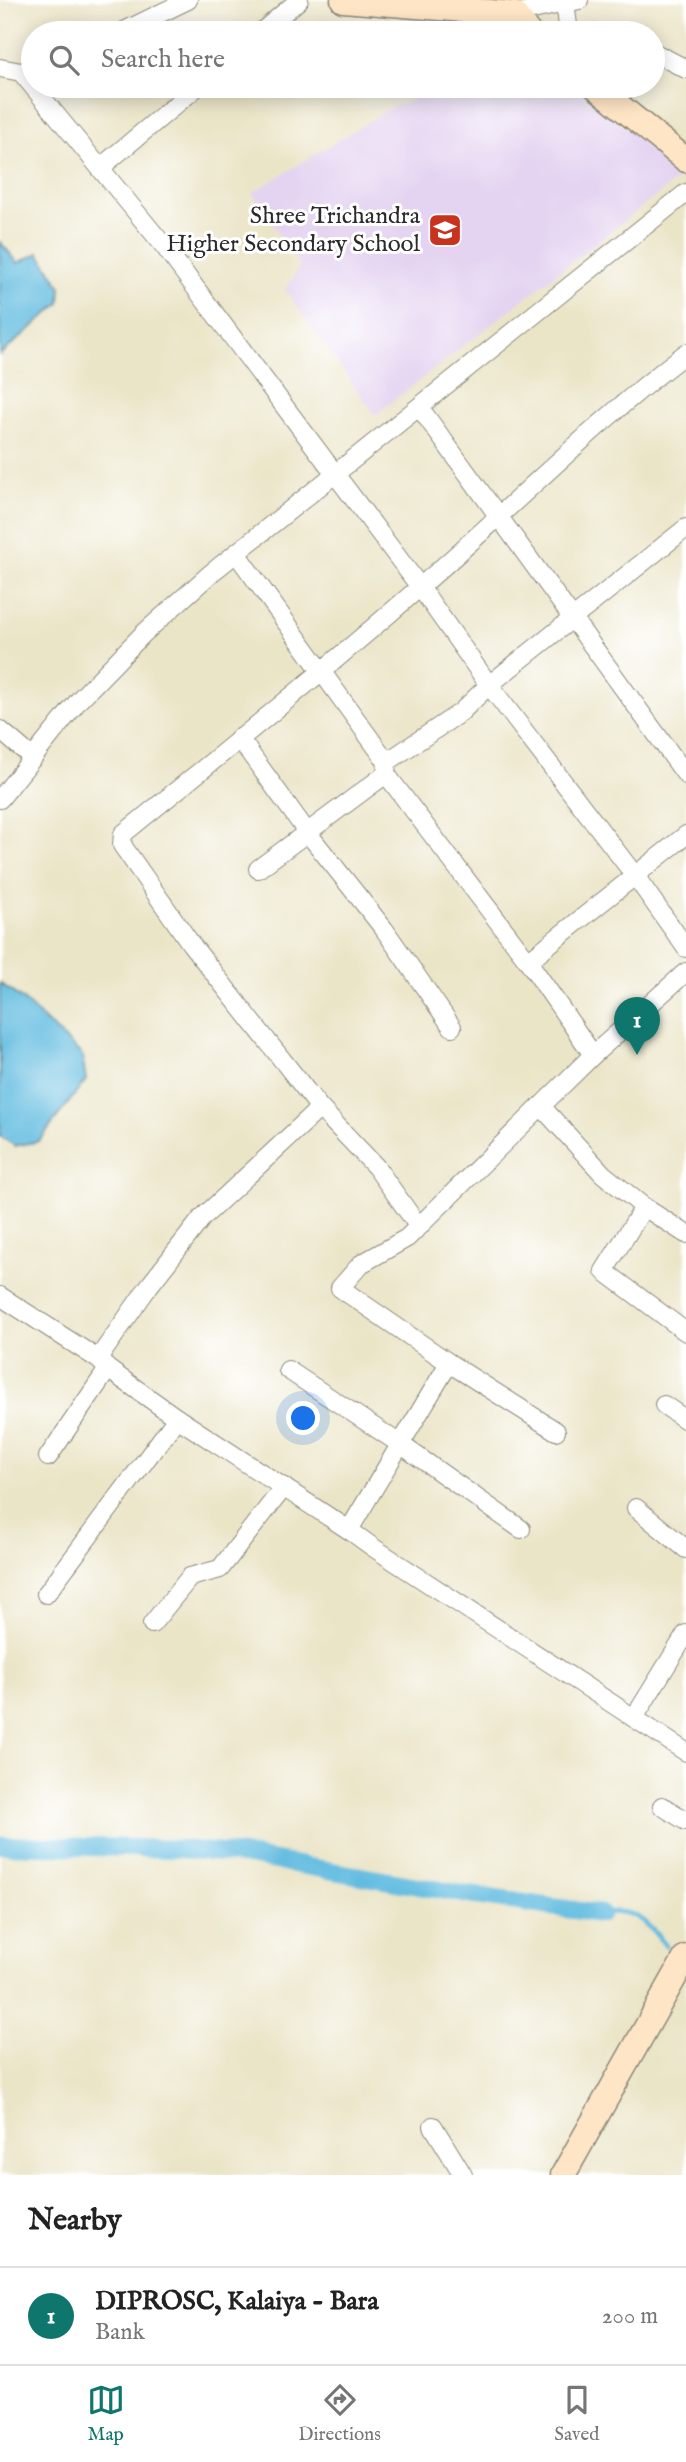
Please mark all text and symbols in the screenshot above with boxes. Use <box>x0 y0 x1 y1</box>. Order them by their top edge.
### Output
search box <box>21 21 665 98</box>
icon: search <box>45 41 83 79</box>
text: Search here <box>101 43 225 76</box>
place label: Shree Trichandra Higher Secondary School <box>166 201 421 260</box>
school or university icon: Shree Trichandra Higher Secondary School <box>426 211 464 249</box>
pin: 1 <box>614 997 660 1055</box>
your location <box>286 1401 320 1435</box>
text: Nearby <box>28 2202 121 2240</box>
text: DIPROSC, Kalaiya - Bara <box>95 2285 379 2318</box>
text: 1 <box>47 2302 55 2331</box>
text: 200 m <box>602 2302 658 2331</box>
text: Bank <box>95 2318 145 2347</box>
tab: Map <box>87 2381 125 2447</box>
tab: Directions <box>298 2381 381 2447</box>
tab: Saved <box>554 2381 599 2447</box>

